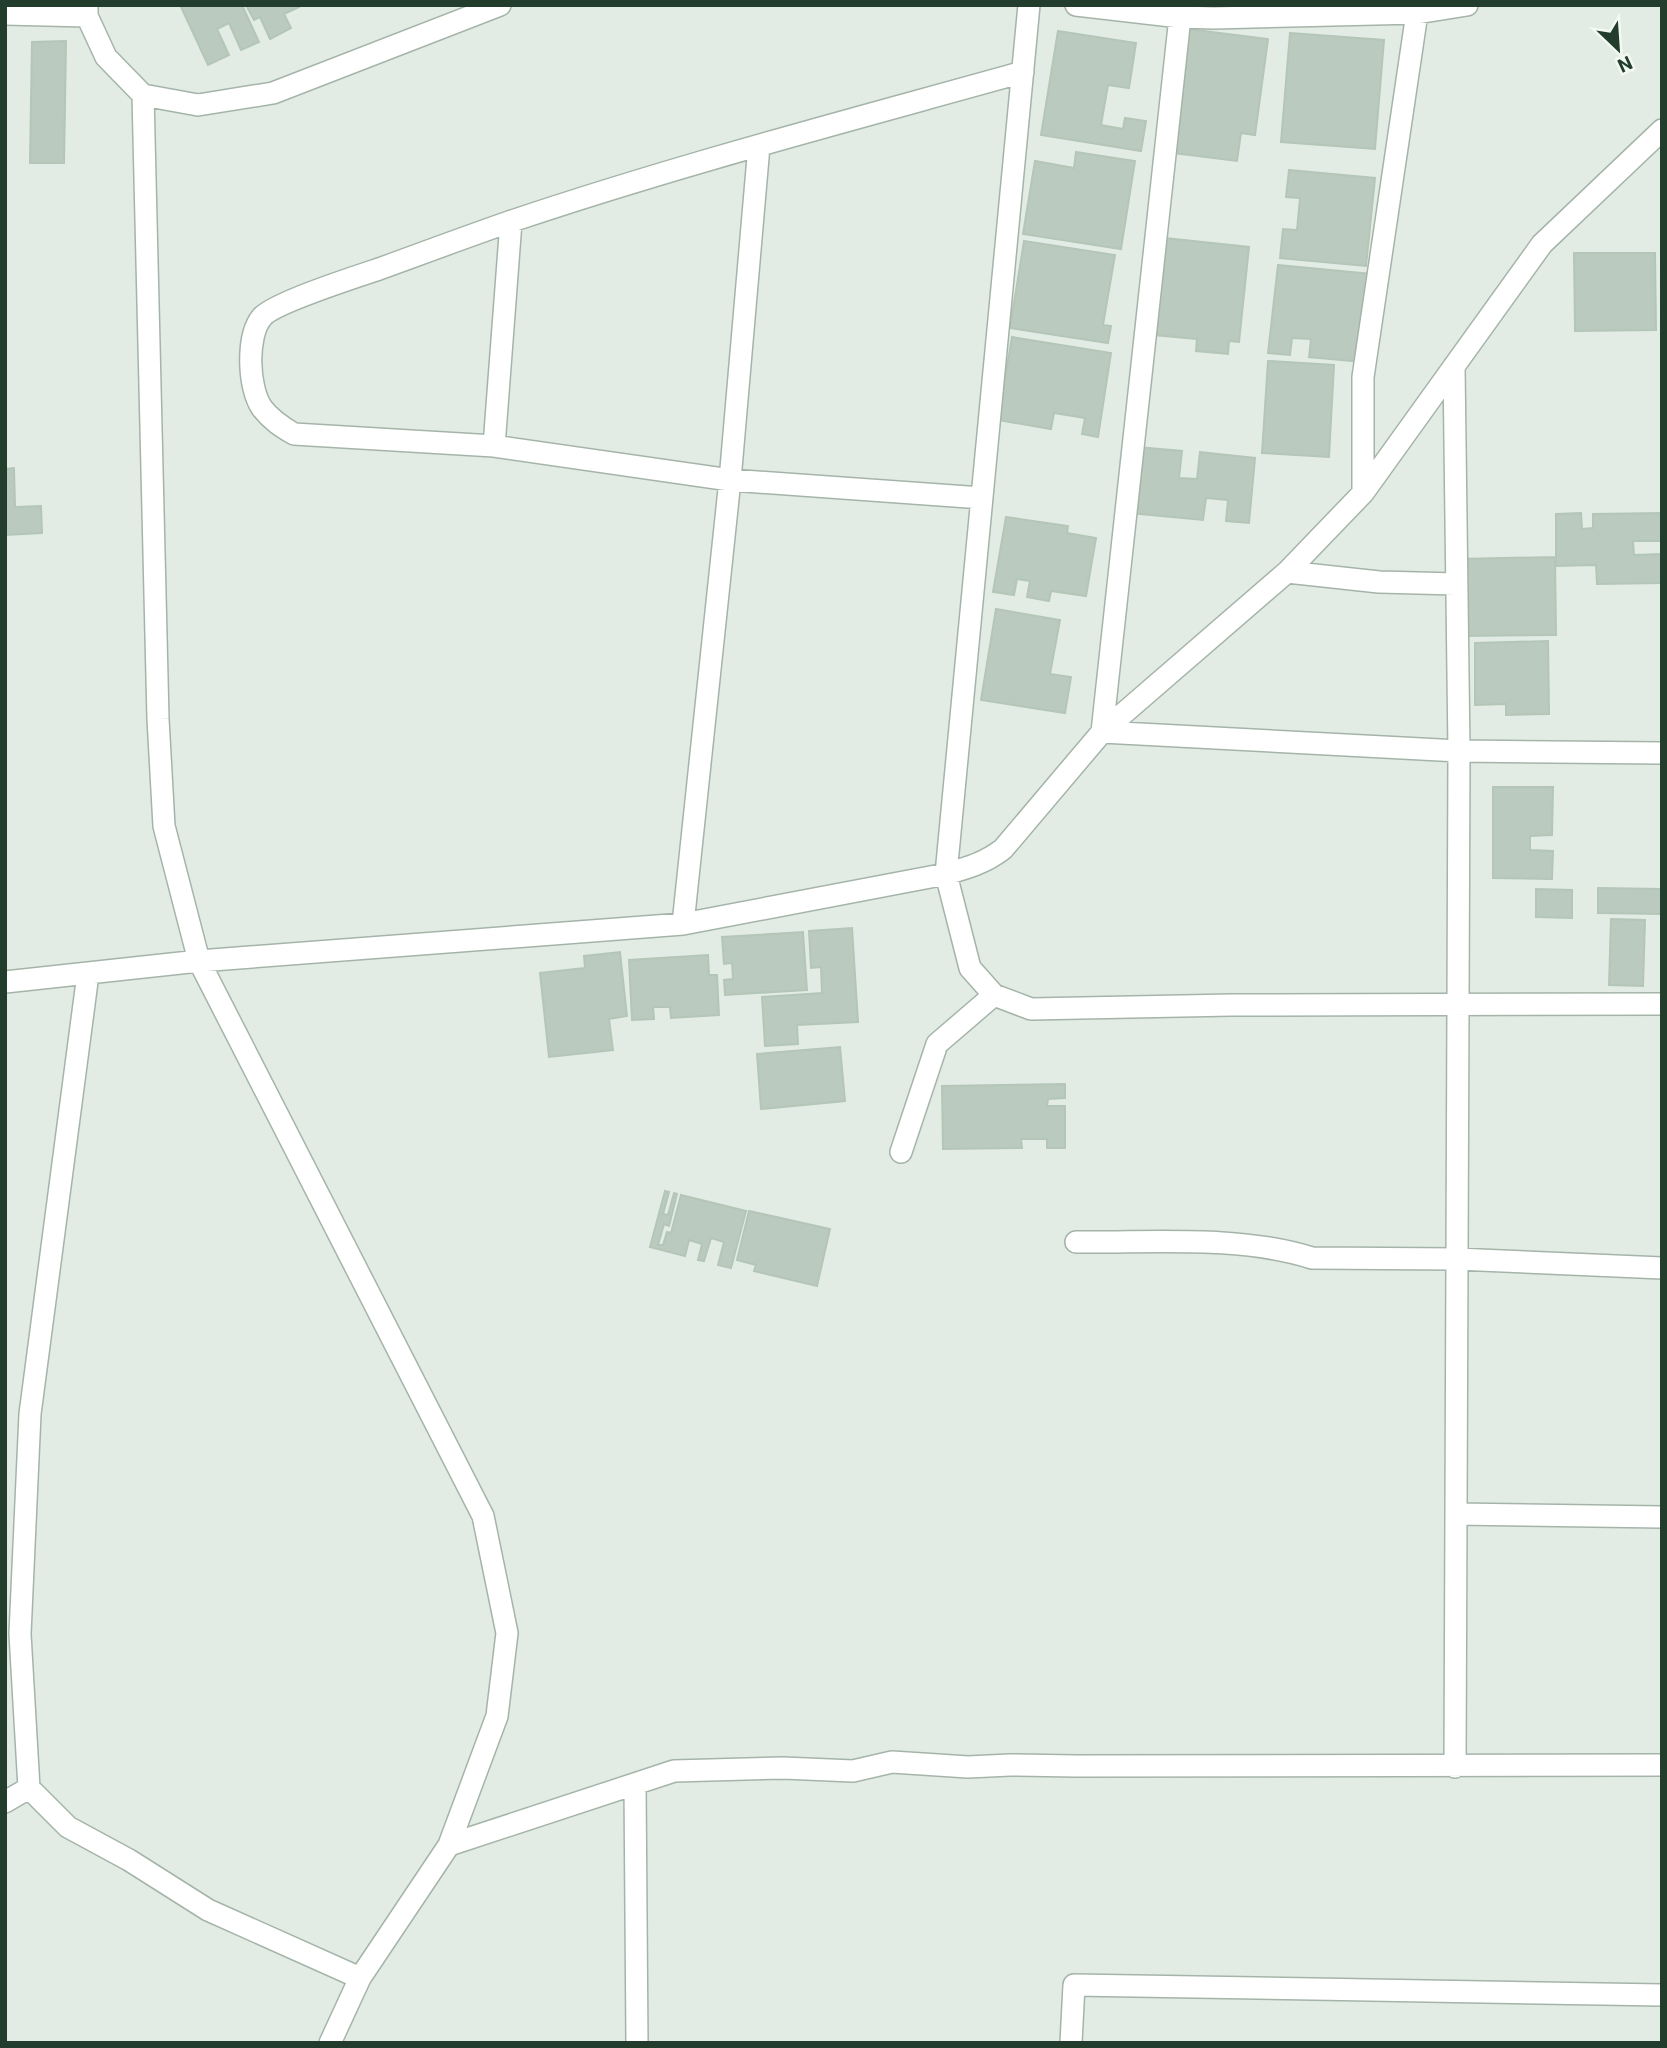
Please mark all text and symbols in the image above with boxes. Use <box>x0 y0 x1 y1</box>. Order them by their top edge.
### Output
north arrow <box>1583 14 1653 84</box>
text: N <box>1614 51 1636 77</box>

